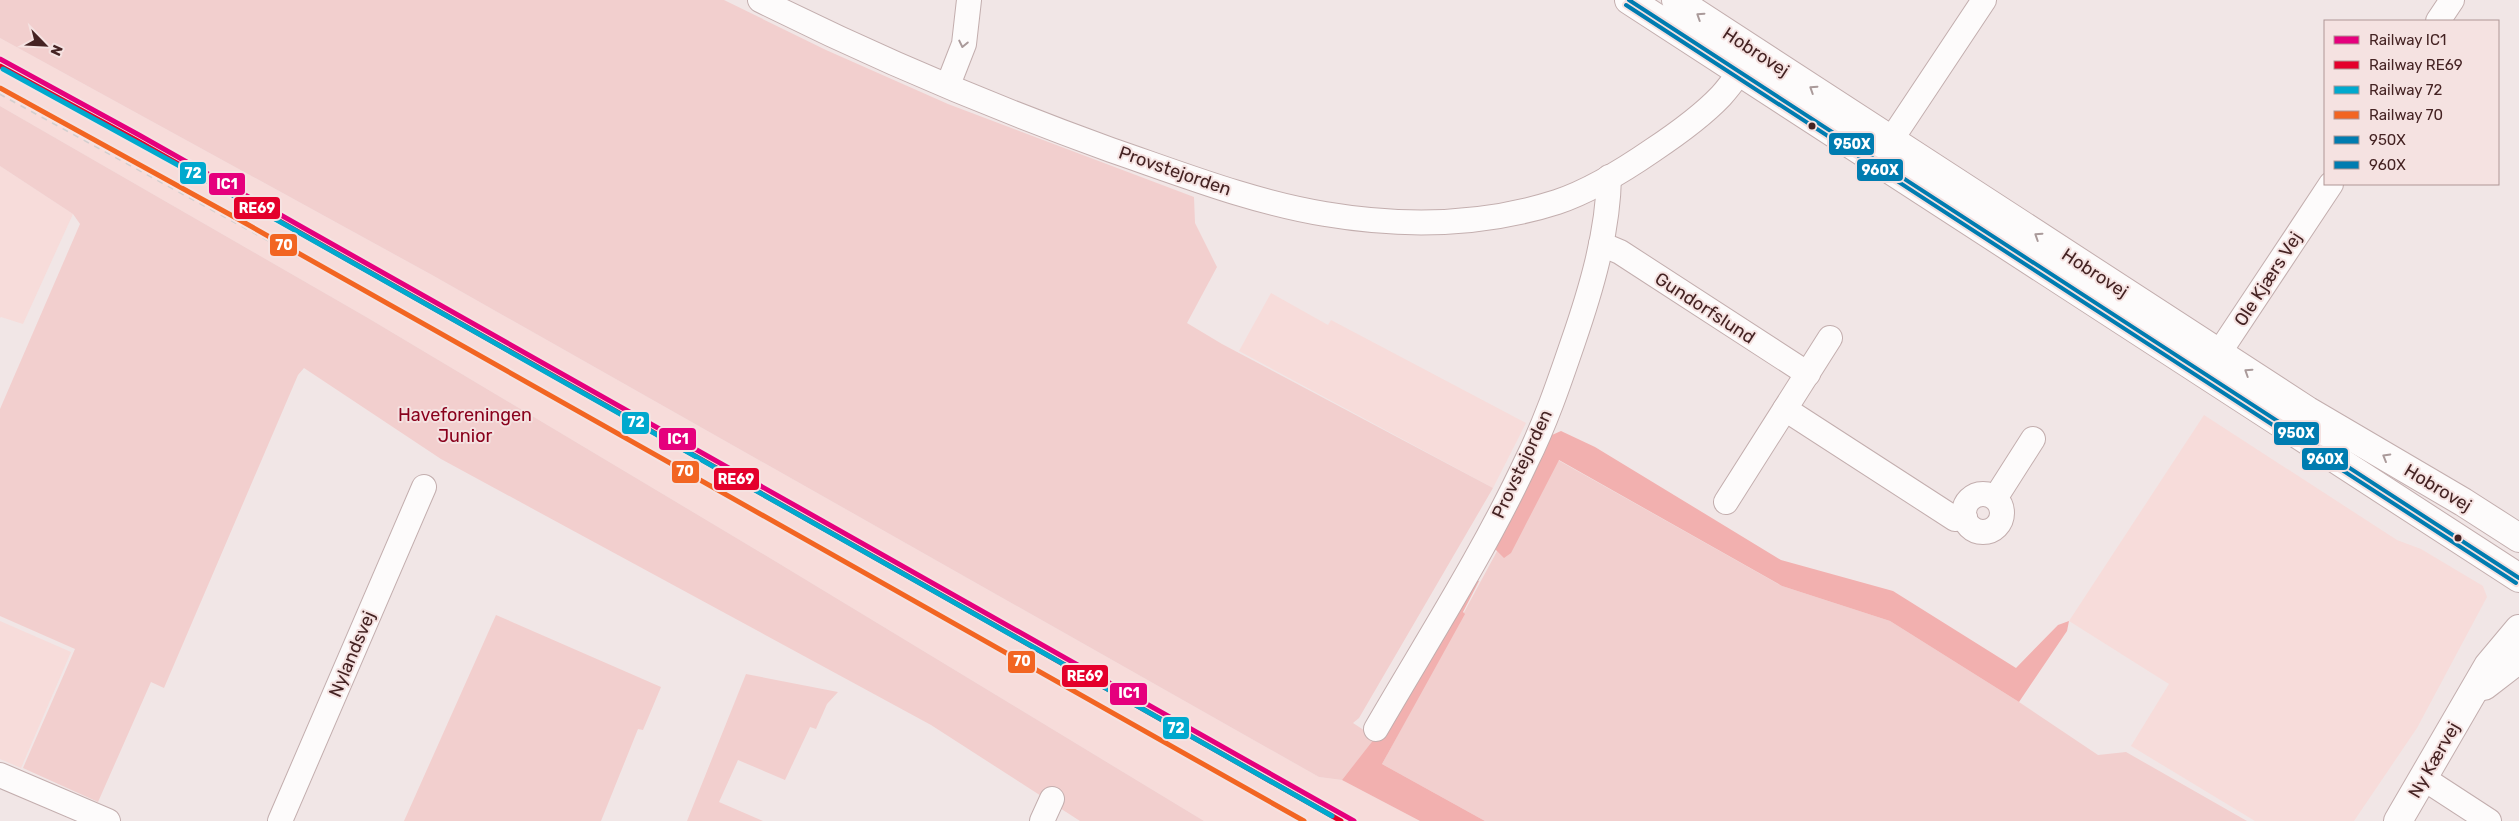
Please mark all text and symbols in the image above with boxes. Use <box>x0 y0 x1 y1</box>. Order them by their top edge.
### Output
one-way arrow <box>1696 12 1705 22</box>
north arrow <box>20 20 70 70</box>
legend <box>2324 20 2499 185</box>
street label: Hobrovej <box>1719 22 1793 82</box>
text: Railway IC1 <box>2369 31 2446 49</box>
one-way arrow <box>958 39 969 48</box>
text: N <box>47 42 66 58</box>
text: Railway RE69 <box>2369 56 2463 74</box>
text: Railway 72 <box>2369 81 2443 99</box>
one-way arrow <box>1809 86 1818 95</box>
text: Railway 70 <box>2369 106 2443 124</box>
unlabelled marker <box>1807 121 1817 131</box>
text: 950X <box>2369 131 2406 149</box>
line badge: 950X <box>1828 132 1875 156</box>
text: 950X <box>1833 136 1871 153</box>
street label: Provstejorden <box>1116 141 1234 201</box>
text: 960X <box>2369 156 2406 174</box>
line badge: 960X <box>1856 158 1904 182</box>
line badge: 72 <box>179 161 207 185</box>
text: 960X <box>1861 162 1899 179</box>
text: 72 <box>184 165 202 182</box>
line badge: IC1 <box>208 172 246 196</box>
text: IC1 <box>216 176 238 193</box>
line badge: RE69 <box>233 196 281 220</box>
text: RE69 <box>239 200 275 217</box>
street label: Ole Kjærs Vej <box>2229 228 2307 330</box>
line badge: 70 <box>269 233 298 257</box>
one-way arrow <box>2035 233 2044 242</box>
text: 70 <box>275 237 293 254</box>
street label: Hobrovej <box>2058 243 2132 303</box>
street label: Gundorfslund <box>1651 268 1759 348</box>
one-way arrow <box>2244 369 2253 378</box>
park label: Haveforeningen Junior <box>398 404 532 447</box>
street label: Provstejorden <box>1487 406 1557 522</box>
line badge: 72 <box>621 411 650 435</box>
text: 72 <box>627 414 645 431</box>
line badge: 950X <box>2273 421 2320 446</box>
text: 950X <box>2277 425 2315 442</box>
line badge: IC1 <box>658 427 697 451</box>
text: IC1 <box>667 431 689 448</box>
line badge: 960X <box>2301 447 2349 471</box>
text: 960X <box>2306 451 2344 468</box>
one-way arrow <box>2383 454 2392 464</box>
street label: Hobrovej <box>2400 459 2476 517</box>
line badge: 70 <box>671 460 700 484</box>
text: 70 <box>676 463 694 480</box>
line badge: RE69 <box>713 467 760 491</box>
text: RE69 <box>718 471 754 488</box>
unlabelled marker <box>2453 533 2463 543</box>
street label: Nylandsvej <box>324 608 380 700</box>
line badge: 70 <box>1007 650 1036 674</box>
text: 70 <box>1013 653 1031 670</box>
line badge: RE69 <box>1061 664 1109 688</box>
text: RE69 <box>1067 668 1103 685</box>
line badge: IC1 <box>1109 682 1148 706</box>
text: IC1 <box>1118 685 1140 702</box>
line badge: 72 <box>1162 716 1190 740</box>
street label: Ny Kærvej <box>2403 718 2465 802</box>
text: 72 <box>1167 720 1185 737</box>

